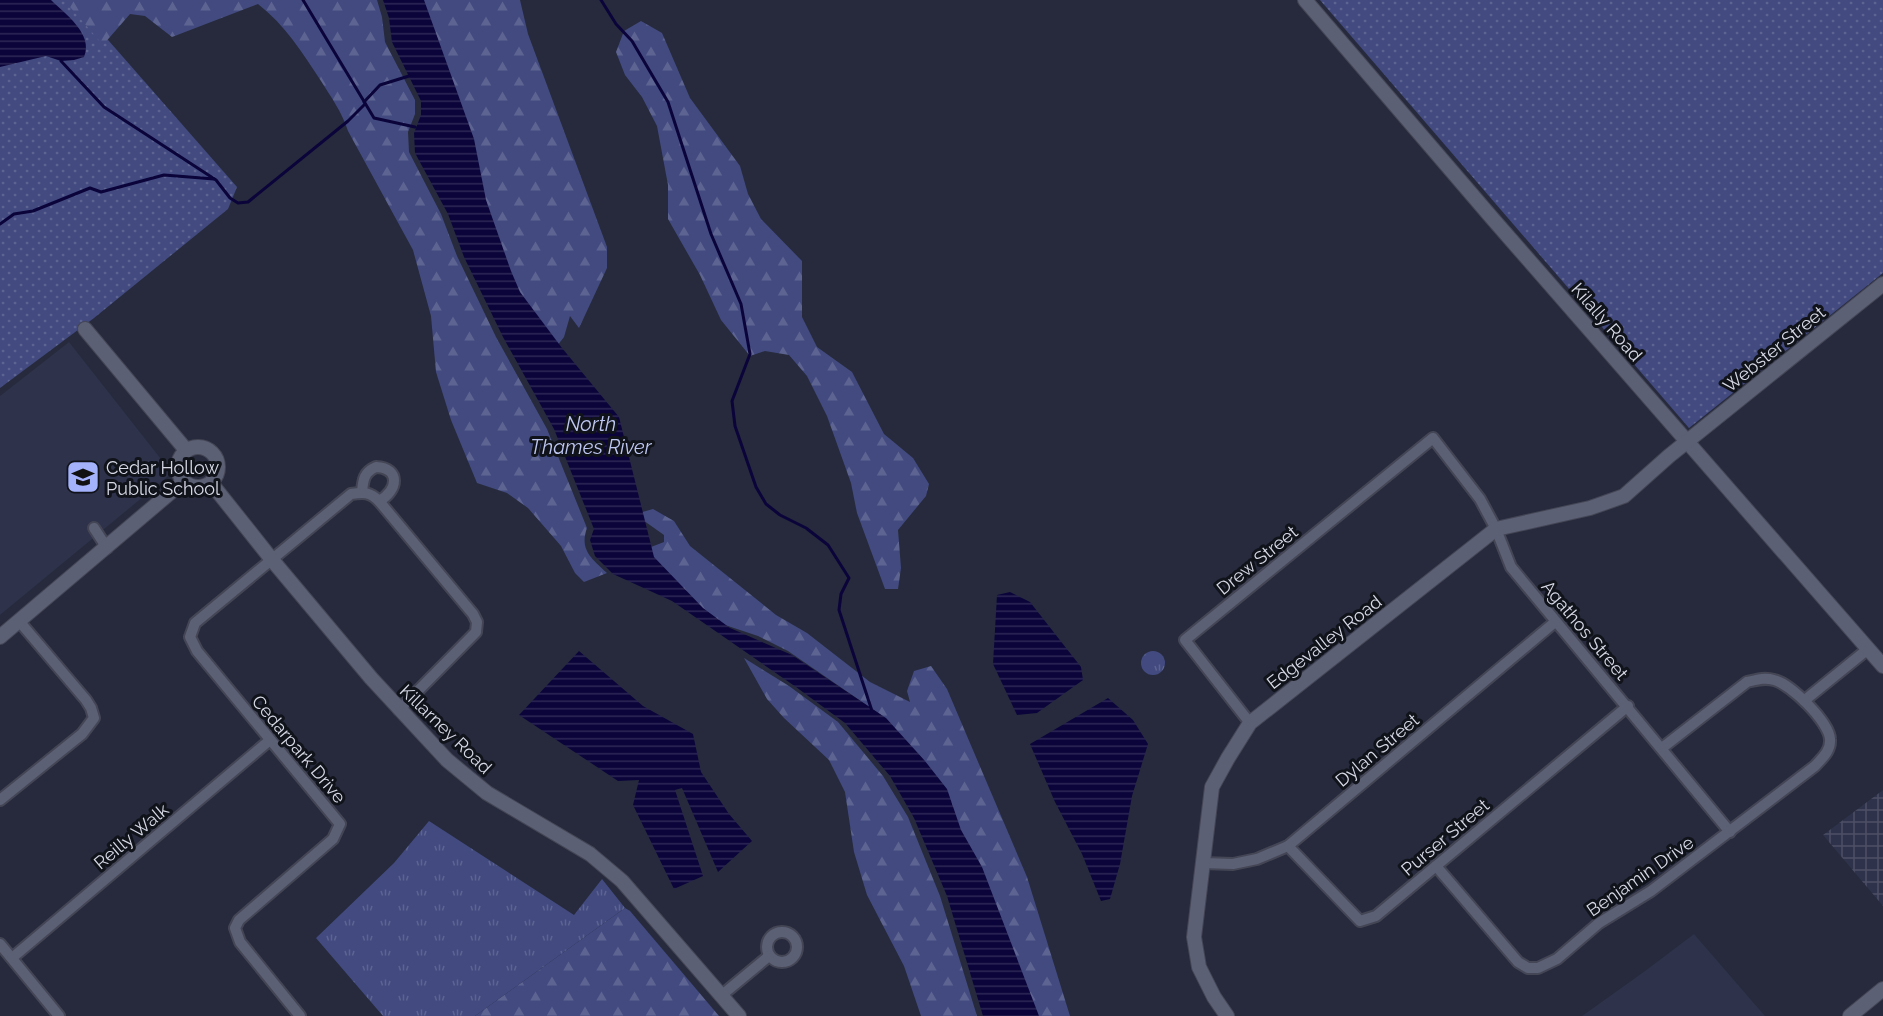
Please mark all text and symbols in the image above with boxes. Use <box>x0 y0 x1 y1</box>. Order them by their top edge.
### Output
street label: Kilally Road <box>1567 279 1647 365</box>
street label: Webster Street <box>1719 302 1829 396</box>
water label: North Thames River <box>530 412 653 459</box>
place label: Cedar Hollow Public School <box>106 457 220 499</box>
school or university icon: Cedar Hollow Public School <box>65 459 101 495</box>
street label: Drew Street <box>1212 521 1302 599</box>
street label: Agathos Street <box>1537 576 1633 684</box>
street label: Edgevalley Road <box>1263 591 1385 693</box>
street label: Killarney Road <box>396 680 496 778</box>
street label: Cedarpark Drive <box>248 691 351 808</box>
street label: Dylan Street <box>1331 709 1423 791</box>
street label: Purser Street <box>1397 794 1493 880</box>
street label: Reilly Walk <box>89 798 173 873</box>
street label: Benjamin Drive <box>1583 831 1698 921</box>

